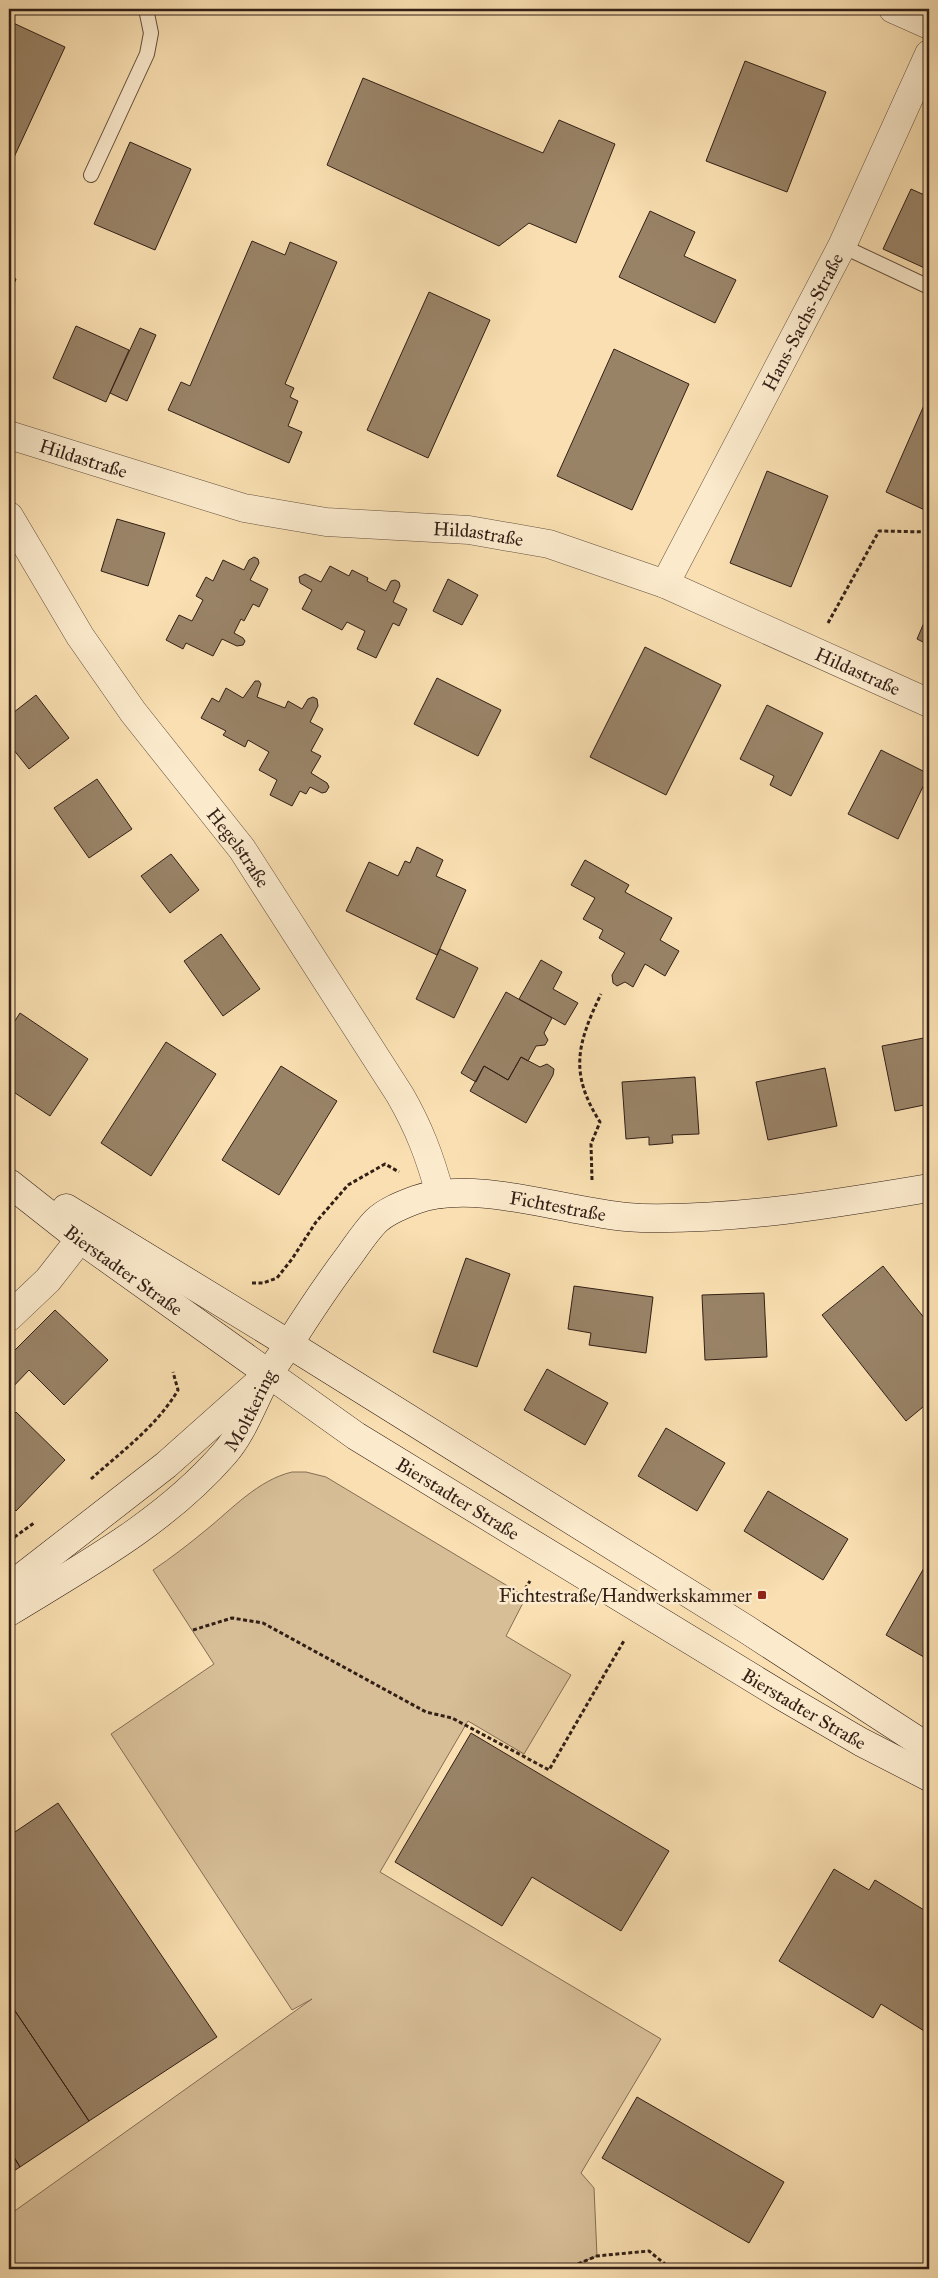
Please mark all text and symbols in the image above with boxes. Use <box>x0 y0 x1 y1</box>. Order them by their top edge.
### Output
street label: Hans-Sachs-Straße <box>757 249 848 395</box>
street label: Hildastraße <box>37 434 130 483</box>
street label: Hildastraße <box>432 517 525 551</box>
street label: Hildastraße <box>812 642 904 700</box>
street label: Hegelstraße <box>202 803 275 892</box>
street label: Fichtestraße <box>508 1185 608 1226</box>
street label: Bierstadter Straße <box>60 1220 187 1320</box>
street label: Moltkering <box>219 1365 281 1456</box>
street label: Bierstadter Straße <box>392 1452 524 1545</box>
place label: Fichtestraße/Handwerkskammer <box>499 1584 753 1607</box>
marker: Fichtestraße/Handwerkskammer <box>756 1589 768 1601</box>
street label: Bierstadter Straße <box>738 1663 870 1754</box>

